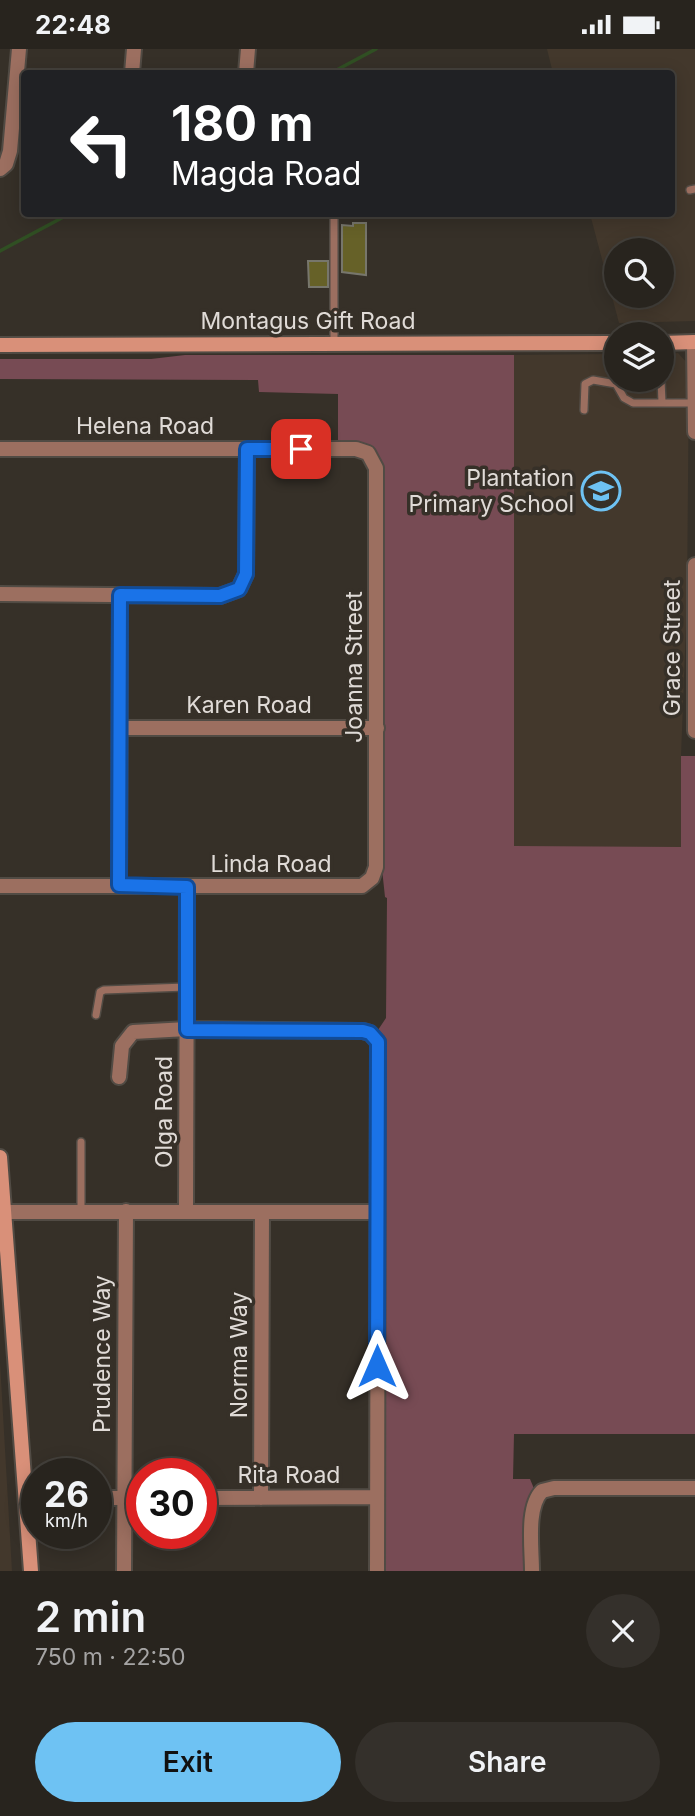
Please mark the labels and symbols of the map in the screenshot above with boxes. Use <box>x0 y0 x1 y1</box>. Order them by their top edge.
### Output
street label: Montagus Gift Road <box>201 307 415 335</box>
street label: Helena Road <box>76 412 214 440</box>
pin <box>271 419 331 479</box>
place label: Plantation Primary School <box>409 464 574 518</box>
school or university icon: Plantation Primary School <box>580 470 622 512</box>
street label: Grace Street <box>658 579 686 716</box>
street label: Joanna Street <box>340 591 368 743</box>
street label: Karen Road <box>186 691 312 719</box>
street label: Linda Road <box>210 850 332 878</box>
street label: Olga Road <box>150 1056 178 1168</box>
street label: Prudence Way <box>88 1275 116 1433</box>
street label: Norma Way <box>225 1292 253 1418</box>
position arrow <box>340 1329 414 1403</box>
speed limit sign: 30 <box>126 1458 217 1549</box>
street label: Rita Road <box>238 1461 340 1489</box>

